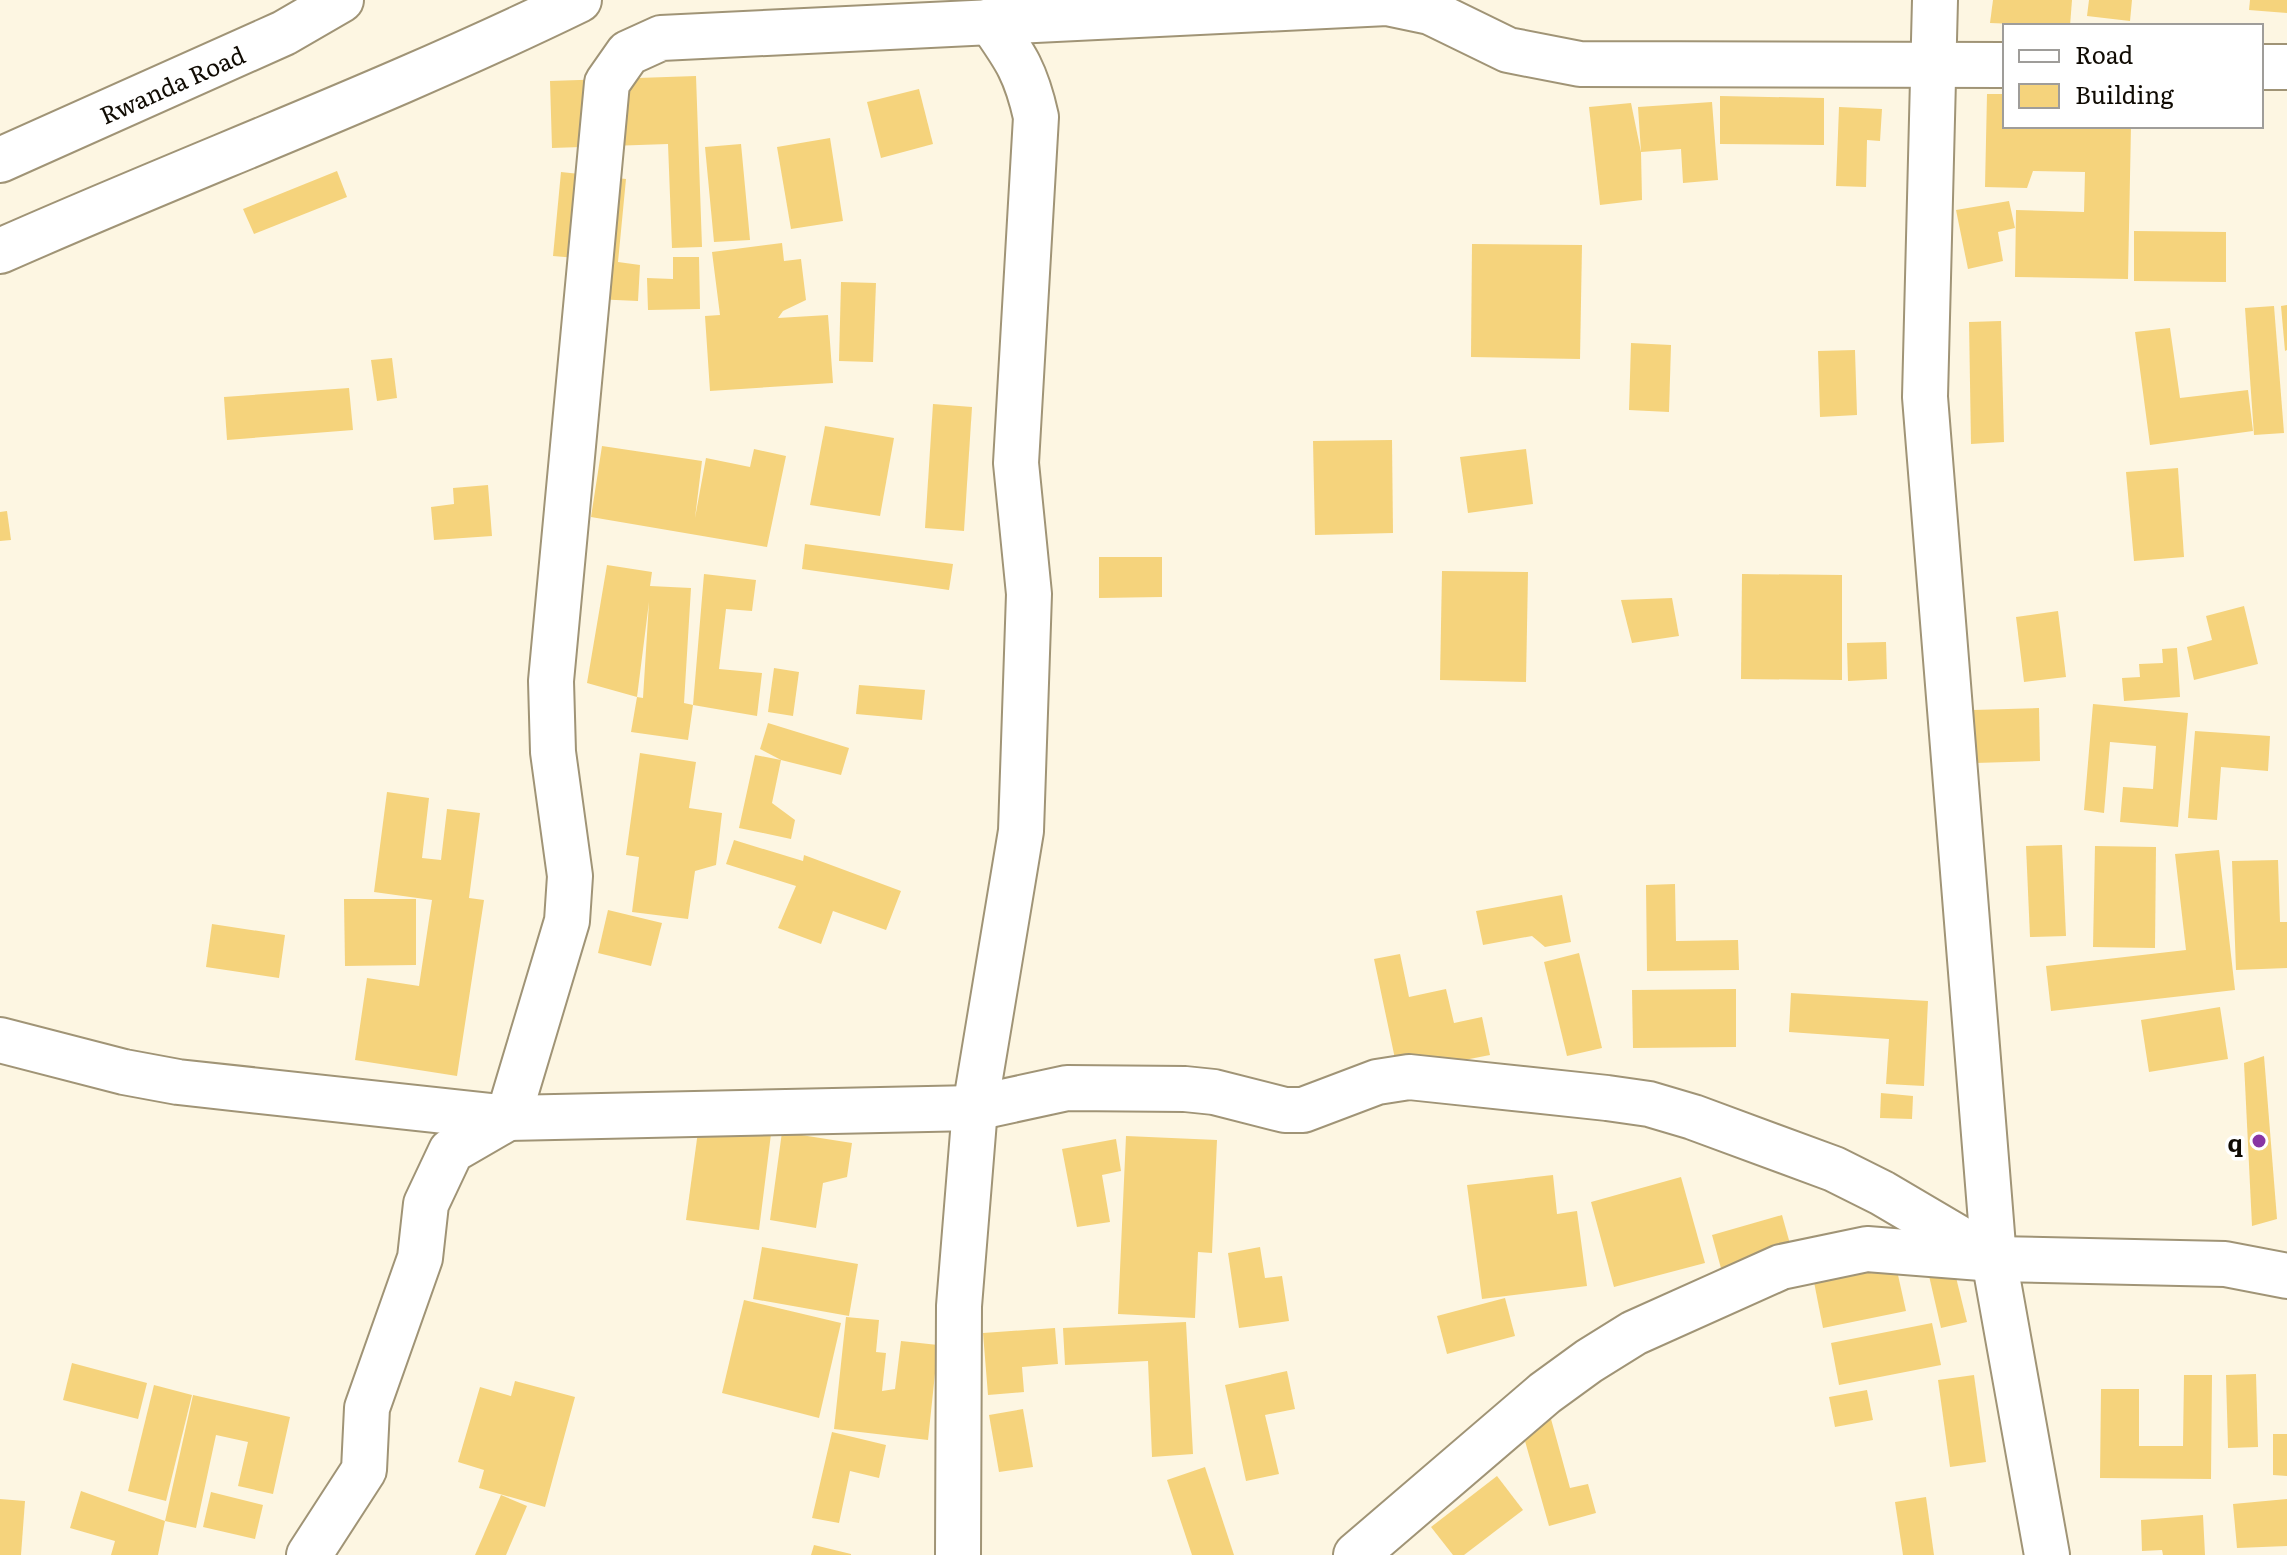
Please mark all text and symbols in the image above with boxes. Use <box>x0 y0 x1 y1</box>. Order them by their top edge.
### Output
legend <box>2003 24 2263 128</box>
street label: Rwanda Road <box>93 35 250 131</box>
text: Road <box>2075 36 2134 71</box>
text: Building <box>2075 76 2174 111</box>
place label: q <box>2228 1124 2244 1159</box>
marker: q <box>2250 1132 2268 1150</box>

